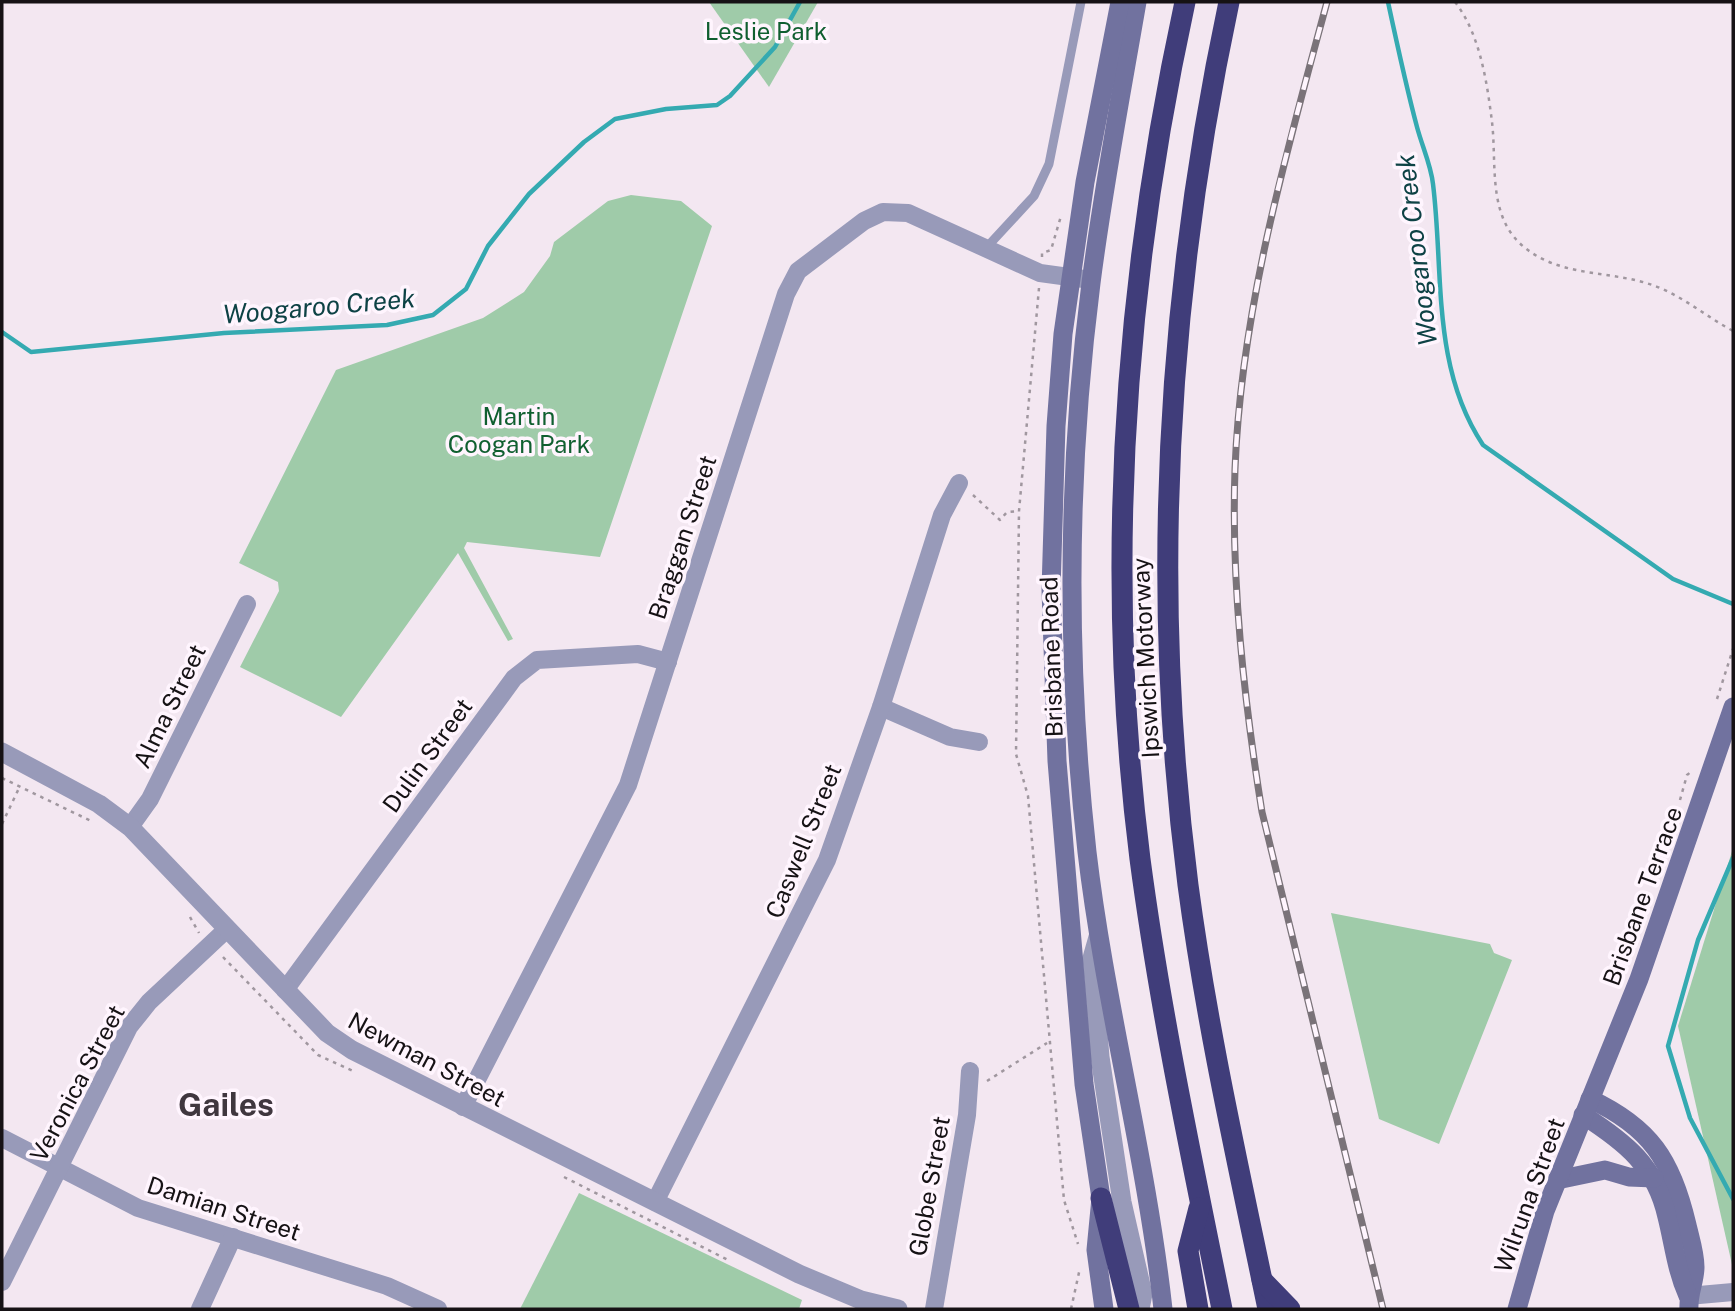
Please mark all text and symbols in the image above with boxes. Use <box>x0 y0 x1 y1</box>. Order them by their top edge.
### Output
park label: Leslie Park <box>705 17 827 45</box>
water label: Woogaroo Creek <box>1389 152 1443 348</box>
water label: Woogaroo Creek <box>222 282 416 330</box>
park label: Martin Coogan Park <box>448 402 590 458</box>
street label: Braggan Street <box>642 452 722 622</box>
street label: Ipswich Motorway <box>1126 557 1164 759</box>
street label: Brisbane Road <box>1034 576 1068 738</box>
street label: Alma Street <box>127 640 211 772</box>
street label: Dulin Street <box>376 693 478 817</box>
street label: Caswell Street <box>759 760 847 922</box>
street label: Brisbane Terrace <box>1597 803 1687 989</box>
street label: Veronica Street <box>24 1000 130 1166</box>
street label: Newman Street <box>344 1006 510 1112</box>
district label: Gailes <box>178 1086 274 1123</box>
street label: Globe Street <box>903 1114 955 1258</box>
street label: Wilruna Street <box>1488 1114 1570 1276</box>
street label: Damian Street <box>144 1170 304 1246</box>

